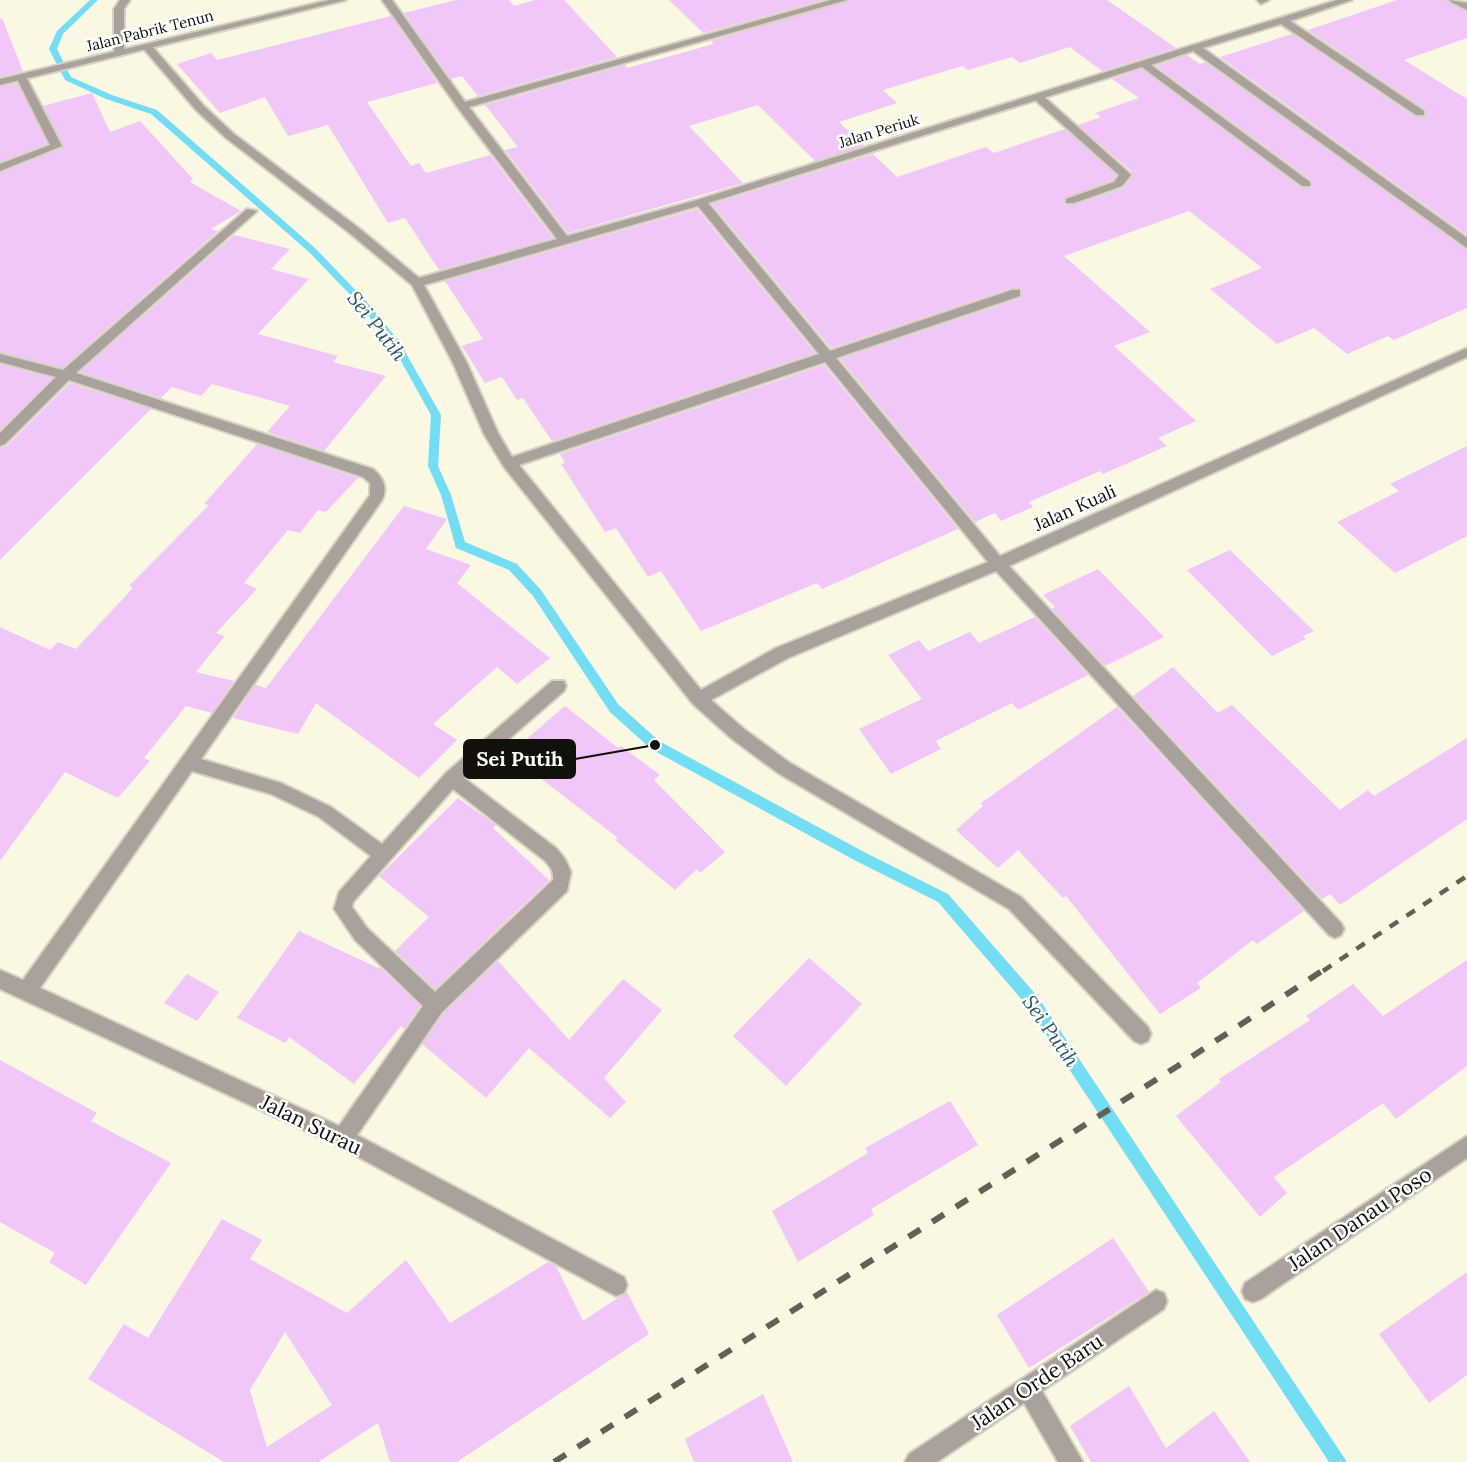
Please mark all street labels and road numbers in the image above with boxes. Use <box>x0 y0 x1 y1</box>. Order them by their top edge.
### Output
street label: Jalan Pabrik Tenun <box>83 6 215 56</box>
street label: Jalan Periuk <box>836 109 921 152</box>
street label: Jalan Kuali <box>1029 479 1120 536</box>
street label: Jalan Surau <box>255 1088 366 1161</box>
street label: Jalan Danau Poso <box>1282 1160 1437 1277</box>
street label: Jalan Orde Baru <box>965 1327 1108 1436</box>

